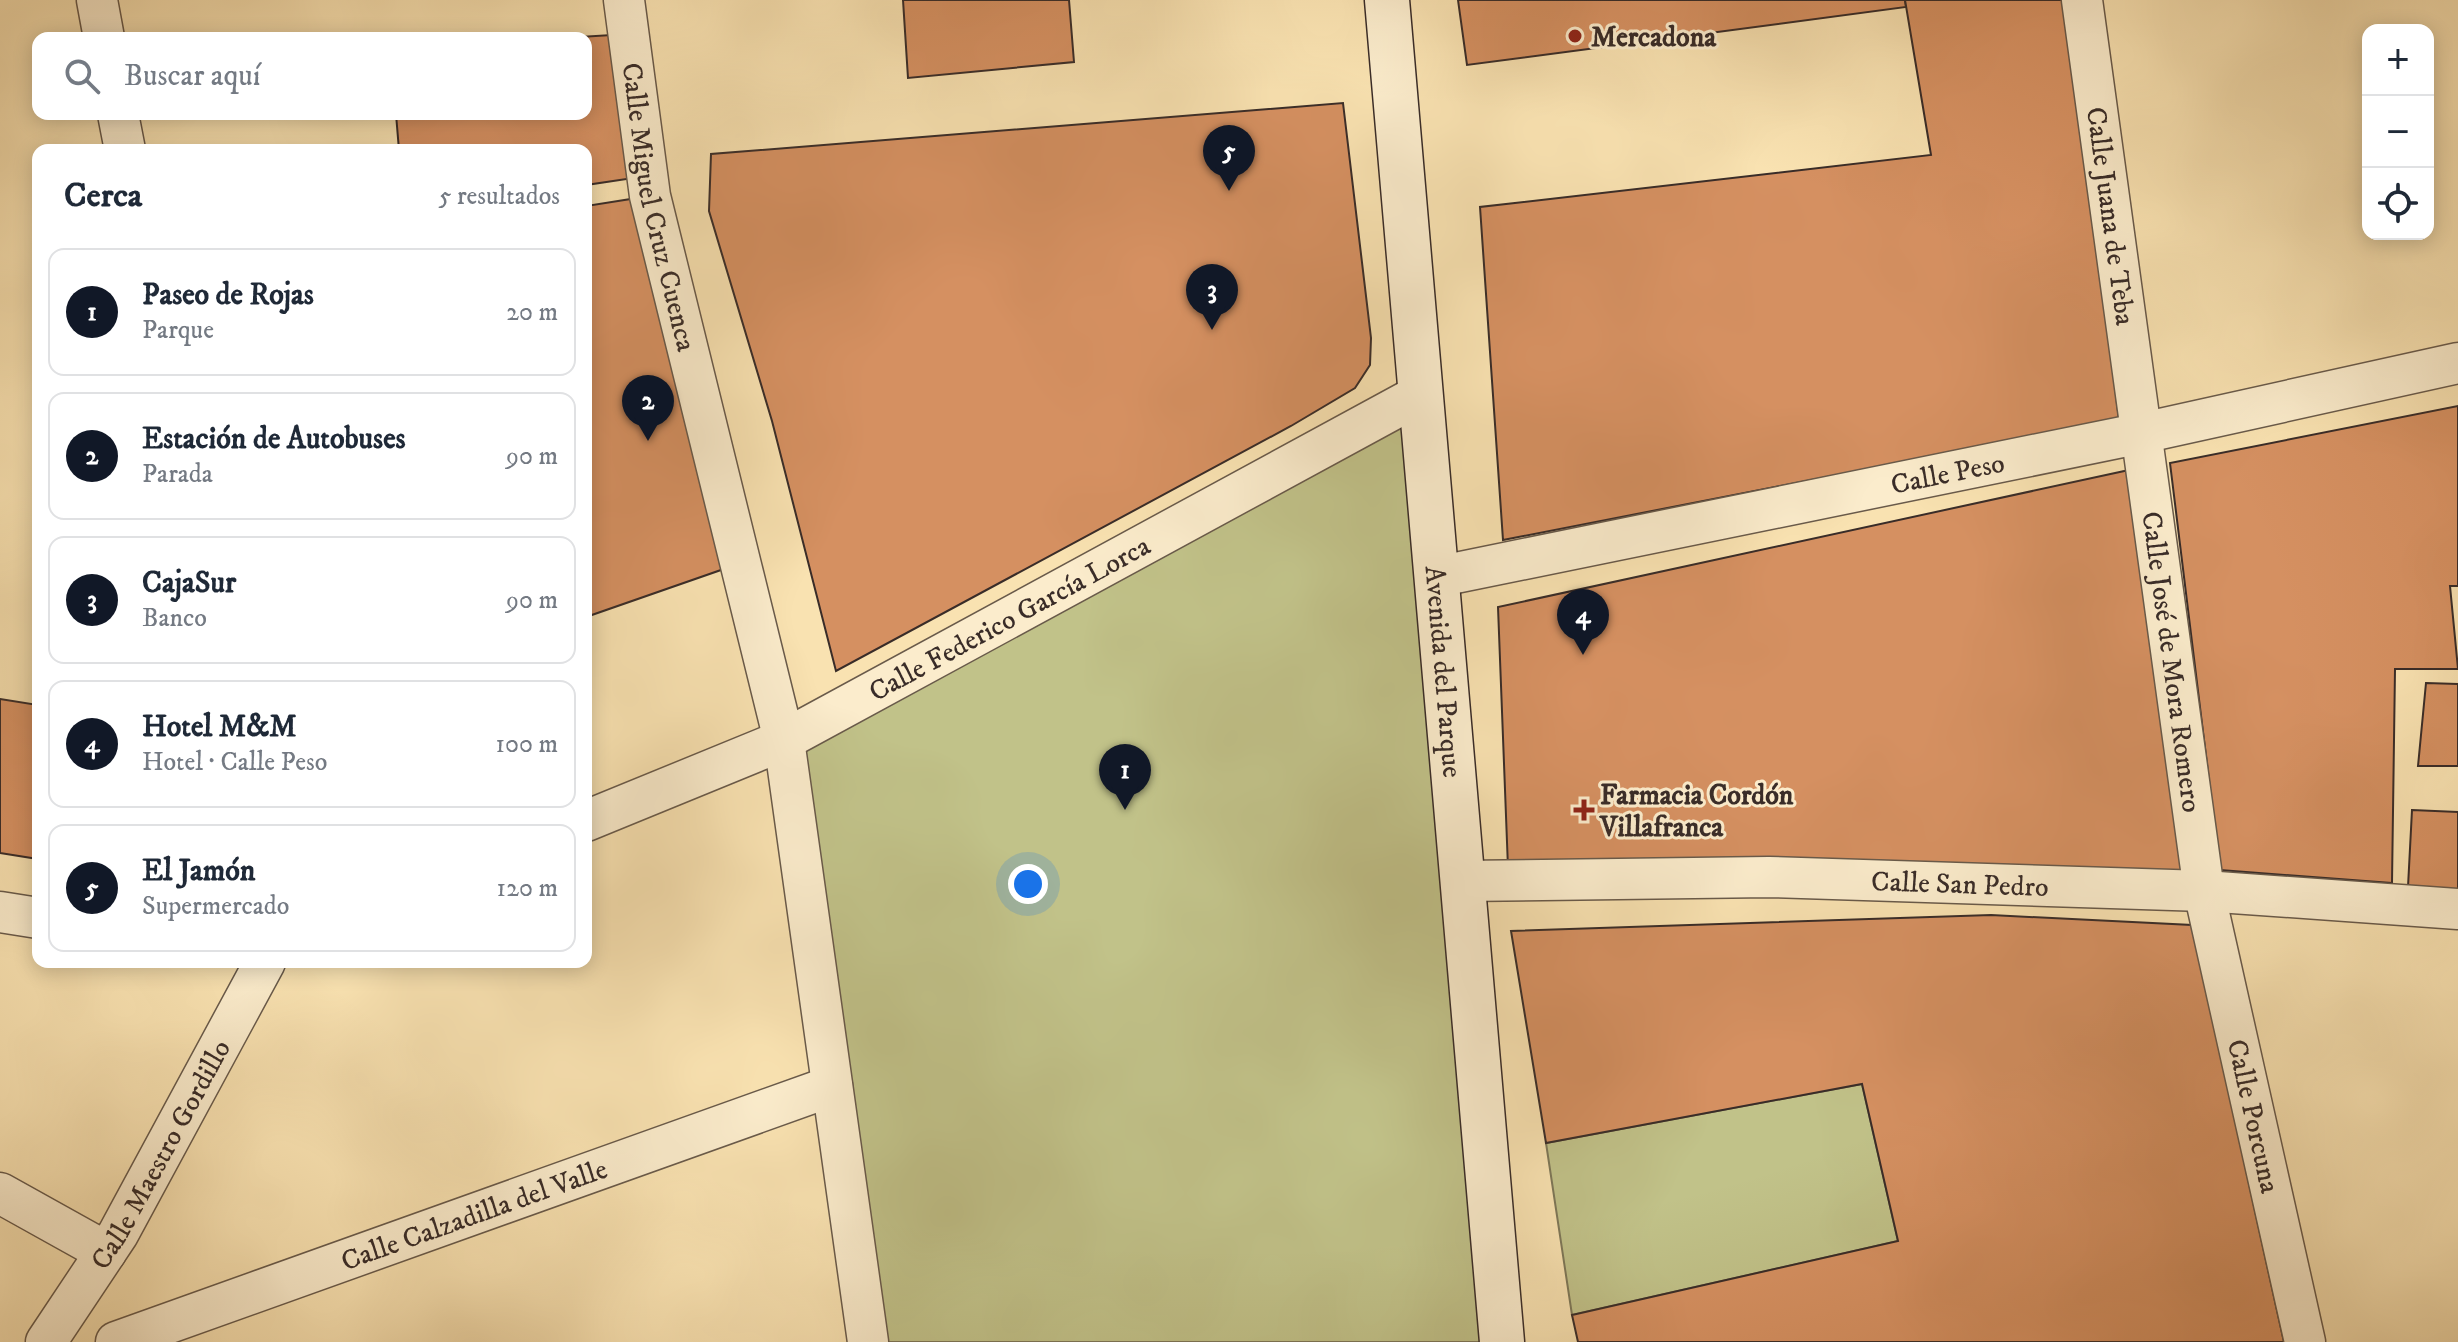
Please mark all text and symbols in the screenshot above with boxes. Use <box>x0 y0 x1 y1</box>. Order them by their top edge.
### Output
place label: Mercadona <box>1591 20 1717 55</box>
map controls <box>2362 24 2434 240</box>
button: + <box>2362 24 2434 96</box>
marker: Mercadona <box>1566 27 1584 45</box>
search box <box>32 32 592 120</box>
icon: search <box>60 54 104 98</box>
text: Buscar aquí <box>124 58 261 95</box>
street label: Calle Miguel Cruz Cuenca <box>613 60 704 355</box>
button: − <box>2362 96 2434 168</box>
street label: Calle Juana de Teba <box>2078 105 2142 328</box>
pin: 5 <box>1203 125 1255 191</box>
button: locate <box>2362 168 2434 240</box>
text: Cerca <box>64 175 142 217</box>
text: 5 resultados <box>438 180 560 213</box>
pin: 3 <box>1186 264 1238 330</box>
text: Paseo de Rojas <box>142 277 314 314</box>
text: 1 <box>87 296 97 329</box>
text: 20 m <box>506 296 558 329</box>
text: Parque <box>142 314 214 347</box>
pin: 2 <box>622 375 674 441</box>
text: Estación de Autobuses <box>142 421 406 458</box>
text: 2 <box>86 440 98 473</box>
text: 90 m <box>506 440 558 473</box>
street label: Calle Peso <box>1888 445 2008 503</box>
text: Parada <box>142 458 213 491</box>
street label: Calle José de Mora Romero <box>2133 509 2209 815</box>
street label: Calle Federico García Lorca <box>863 529 1157 710</box>
street label: Avenida del Parque <box>1417 564 1470 779</box>
text: CajaSur <box>142 565 236 602</box>
text: 3 <box>87 584 97 617</box>
text: 90 m <box>506 584 558 617</box>
pin: 4 <box>1557 589 1609 655</box>
text: Banco <box>142 602 207 635</box>
text: Hotel M&M <box>142 709 297 746</box>
text: 4 <box>85 728 99 761</box>
text: 100 m <box>495 728 558 761</box>
pin: 1 <box>1099 744 1151 810</box>
text: Hotel · Calle Peso <box>142 746 327 779</box>
place label: Farmacia Cordón Villafranca <box>1599 778 1794 845</box>
marker: Farmacia Cordón Villafranca <box>1575 801 1593 819</box>
text: El Jamón <box>142 853 255 890</box>
your location <box>1008 864 1048 904</box>
street label: Calle San Pedro <box>1870 864 2049 905</box>
text: 5 <box>86 872 98 905</box>
text: 120 m <box>497 872 558 905</box>
text: Supermercado <box>142 890 289 923</box>
street label: Calle Maestro Gordillo <box>83 1034 239 1277</box>
street label: Calle Porcuna <box>2219 1036 2287 1197</box>
street label: Calle Calzadilla del Valle <box>337 1152 612 1279</box>

